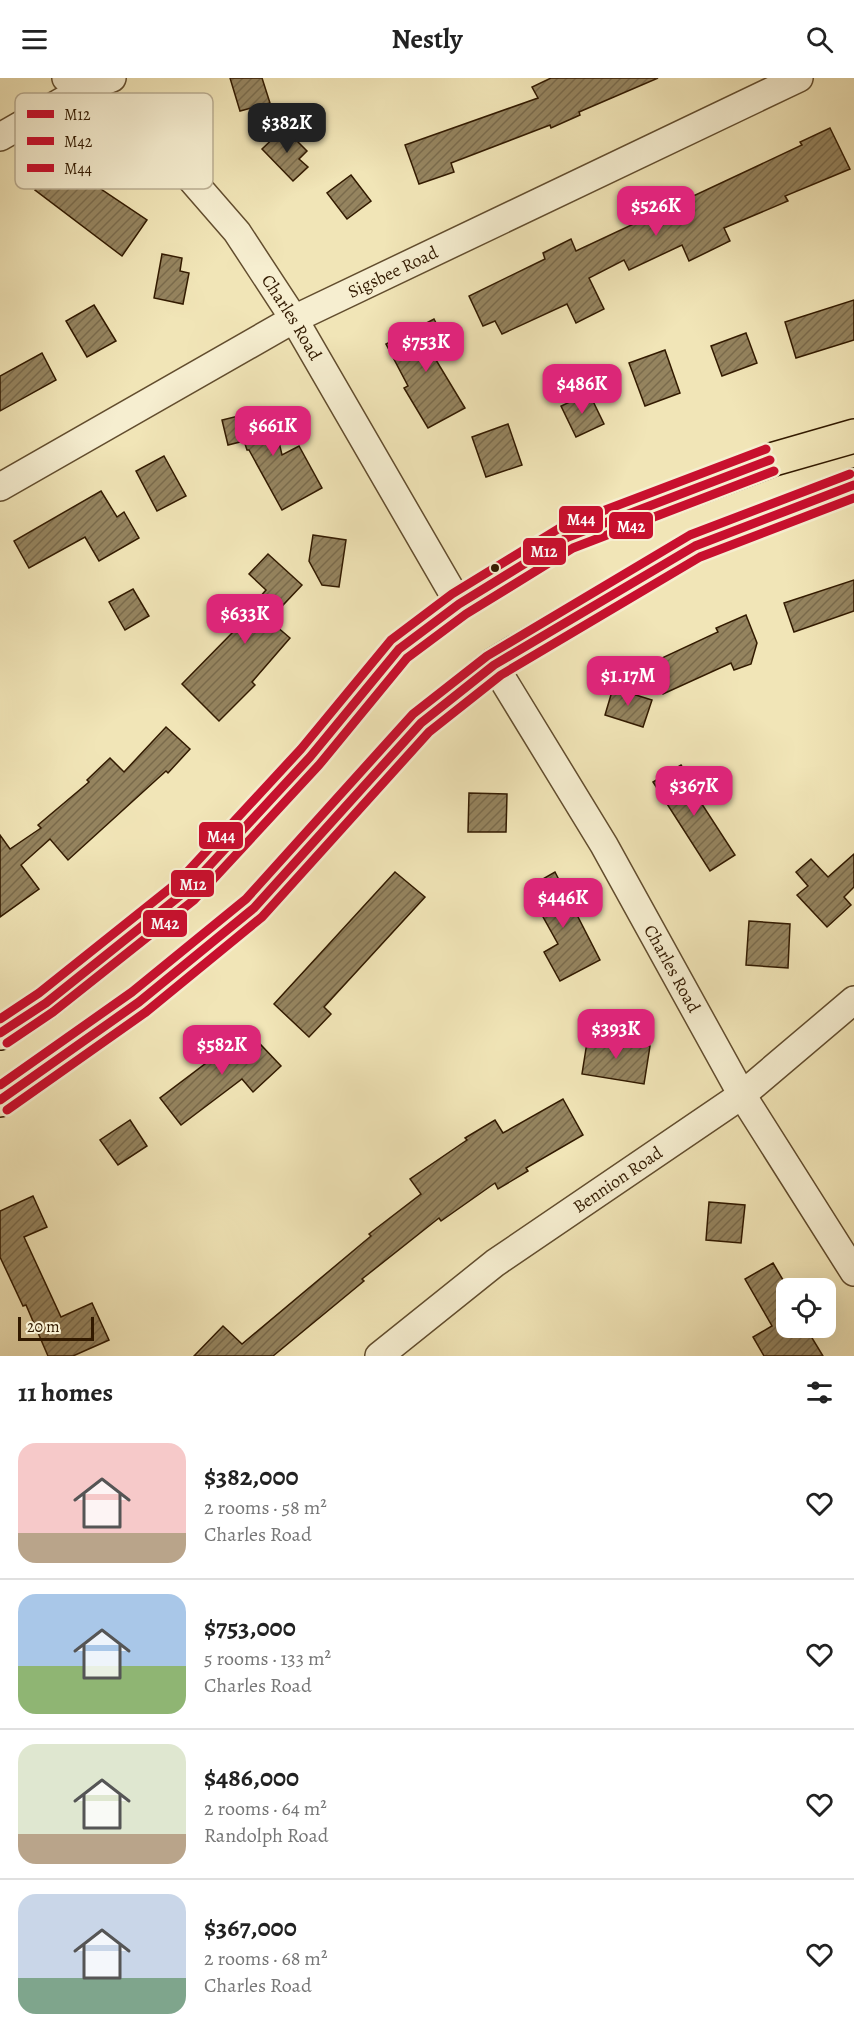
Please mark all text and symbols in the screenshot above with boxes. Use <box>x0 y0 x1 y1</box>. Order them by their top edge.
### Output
text: Nestly <box>391 21 463 57</box>
icon: menu <box>18 23 51 56</box>
icon: search <box>803 23 836 56</box>
legend <box>15 93 213 189</box>
pin: $382K <box>245 103 329 154</box>
text: M12 <box>64 104 91 126</box>
text: $382K <box>262 109 312 136</box>
text: M42 <box>64 131 93 153</box>
text: M44 <box>64 158 92 180</box>
pin: $526K <box>614 186 698 237</box>
text: $526K <box>631 192 681 219</box>
street label: Sigsbee Road <box>344 240 442 304</box>
street label: Charles Road <box>256 270 327 365</box>
pin: $753K <box>384 322 468 373</box>
text: $753K <box>402 328 450 355</box>
pin: $486K <box>540 364 624 415</box>
text: $486K <box>557 370 607 397</box>
pin: $661K <box>231 406 315 457</box>
text: $661K <box>249 412 297 439</box>
line badge: M44 <box>558 505 604 534</box>
text: M44 <box>567 509 596 531</box>
line badge: M42 <box>608 511 654 540</box>
text: M42 <box>617 516 646 538</box>
line badge: M12 <box>522 537 567 566</box>
text: M12 <box>531 541 558 563</box>
unlabelled marker <box>489 562 501 574</box>
pin: $633K <box>203 594 287 645</box>
text: $633K <box>221 600 270 627</box>
pin: $1.17M <box>579 656 677 707</box>
text: $1.17M <box>601 662 655 689</box>
pin: $367K <box>652 766 736 817</box>
text: $367K <box>670 772 718 799</box>
line badge: M44 <box>198 821 244 850</box>
text: M44 <box>207 826 236 848</box>
line badge: M12 <box>170 869 215 898</box>
text: M12 <box>180 874 207 896</box>
pin: $446K <box>521 878 605 929</box>
text: $446K <box>538 884 588 911</box>
line badge: M42 <box>142 909 188 938</box>
text: M42 <box>151 913 180 935</box>
street label: Charles Road <box>638 920 706 1017</box>
pin: $393K <box>574 1009 658 1060</box>
text: $393K <box>592 1015 640 1042</box>
pin: $582K <box>180 1025 264 1076</box>
text: $582K <box>197 1031 247 1058</box>
street label: Bennion Road <box>568 1140 667 1219</box>
map controls <box>776 1278 836 1338</box>
button: locate <box>776 1278 836 1338</box>
scale bar <box>18 1314 94 1342</box>
text: 20 m <box>27 1316 60 1338</box>
text: 11 homes <box>18 1375 113 1410</box>
icon: filters <box>803 1376 836 1409</box>
text: $382,000 <box>204 1459 299 1494</box>
icon: home <box>66 1467 138 1539</box>
icon: heart <box>803 1487 836 1520</box>
text: 2 rooms · 58 m² <box>204 1494 327 1521</box>
text: Charles Road <box>204 1521 312 1548</box>
text: $753,000 <box>204 1610 296 1645</box>
icon: home <box>66 1618 138 1690</box>
icon: heart <box>803 1638 836 1671</box>
text: 5 rooms · 133 m² <box>204 1645 331 1672</box>
text: Charles Road <box>204 1672 312 1699</box>
text: $486,000 <box>204 1760 299 1795</box>
icon: home <box>66 1768 138 1840</box>
icon: heart <box>803 1788 836 1821</box>
text: 2 rooms · 64 m² <box>204 1795 327 1822</box>
text: Randolph Road <box>204 1822 329 1849</box>
text: $367,000 <box>204 1910 297 1945</box>
icon: home <box>66 1918 138 1990</box>
icon: heart <box>803 1938 836 1971</box>
text: 2 rooms · 68 m² <box>204 1945 328 1972</box>
text: Charles Road <box>204 1972 312 1999</box>

